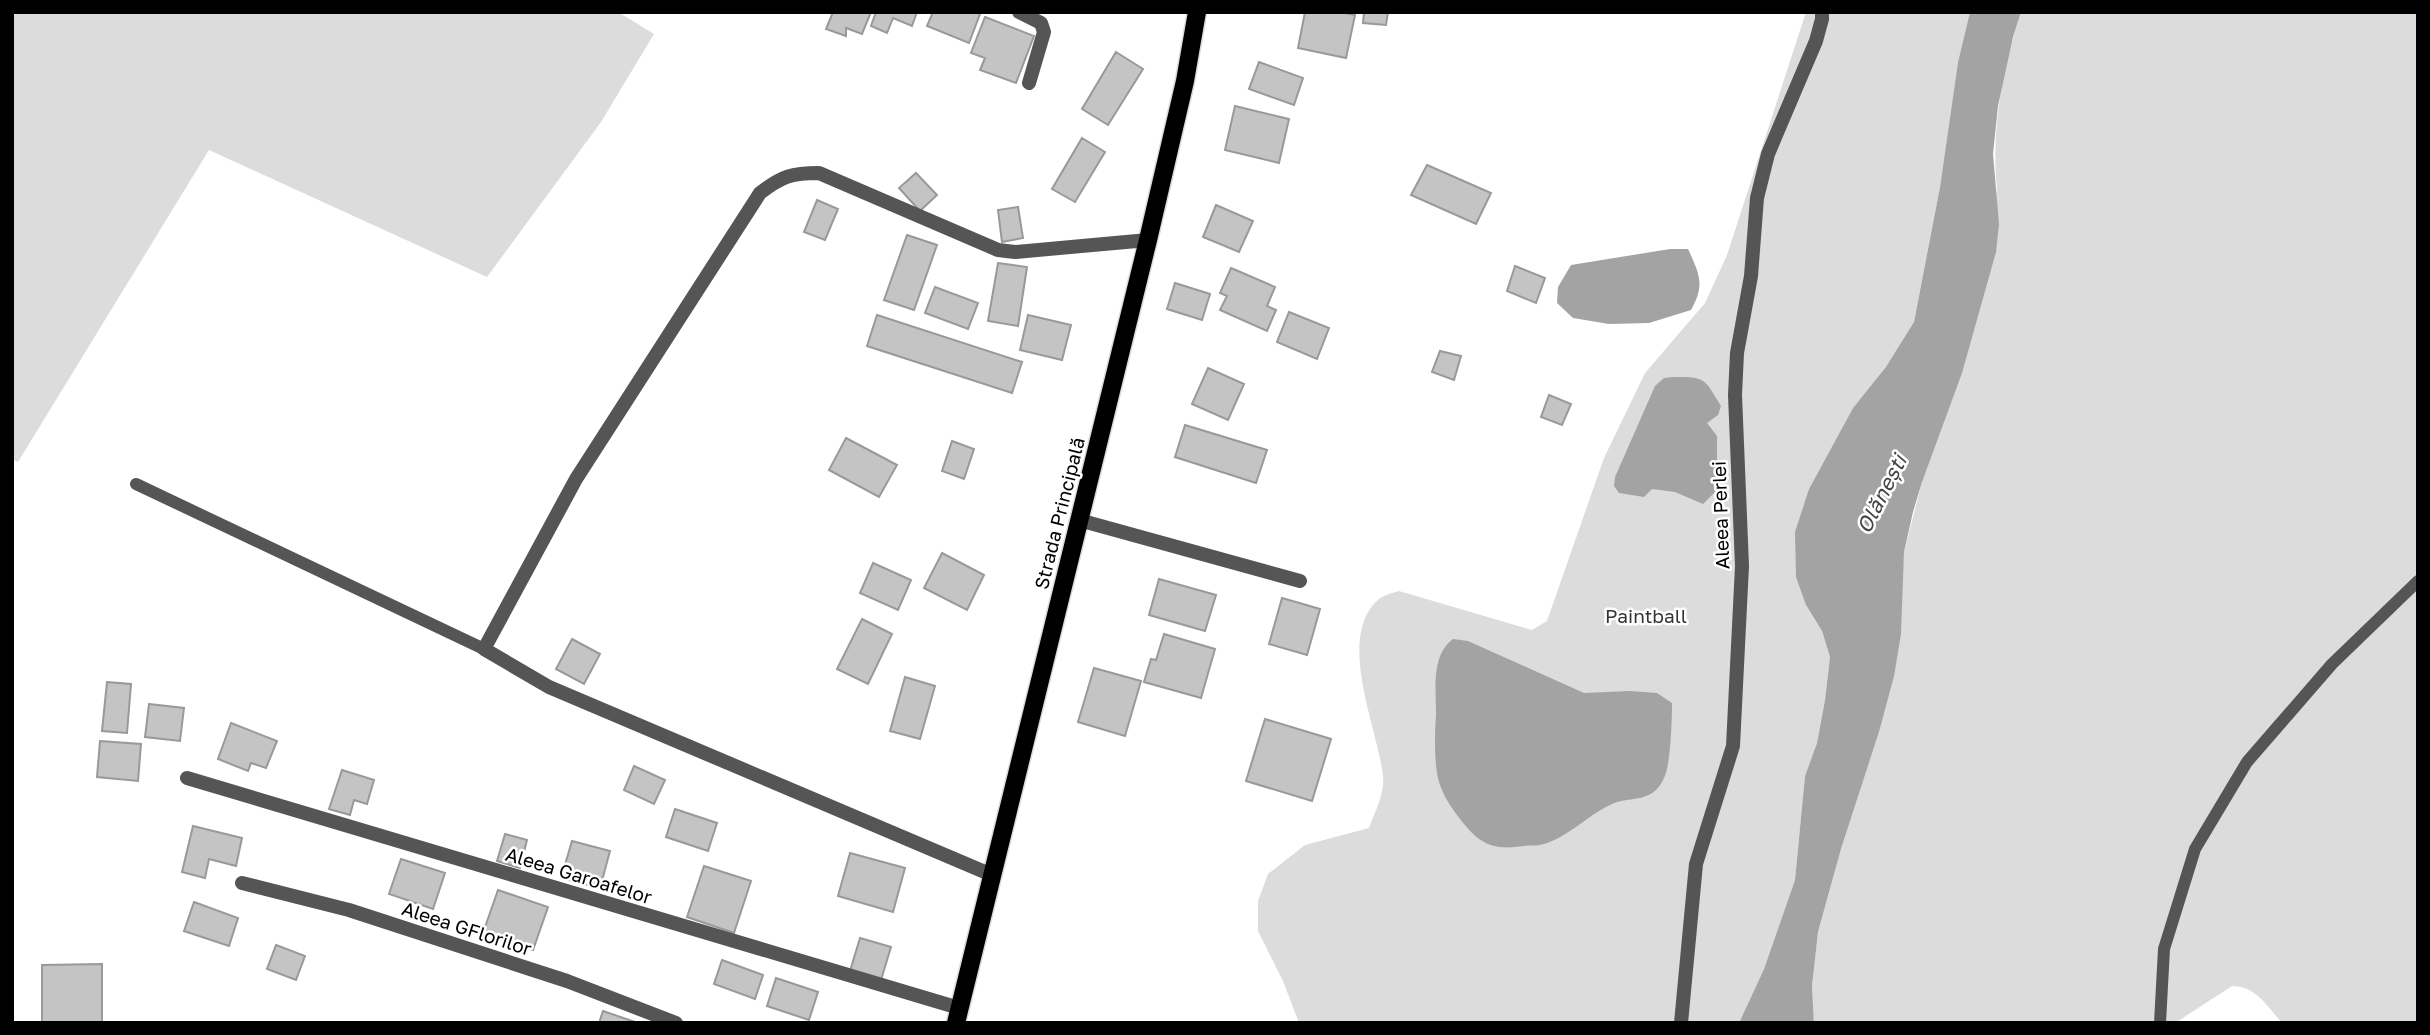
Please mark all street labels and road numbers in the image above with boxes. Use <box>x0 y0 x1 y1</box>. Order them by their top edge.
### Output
street label: Strada Principală <box>1029 435 1089 591</box>
street label: Aleea Perlei <box>1707 460 1733 570</box>
street label: Aleea Garoafelor <box>503 842 655 908</box>
street label: Aleea GFlorilor <box>399 896 535 960</box>

